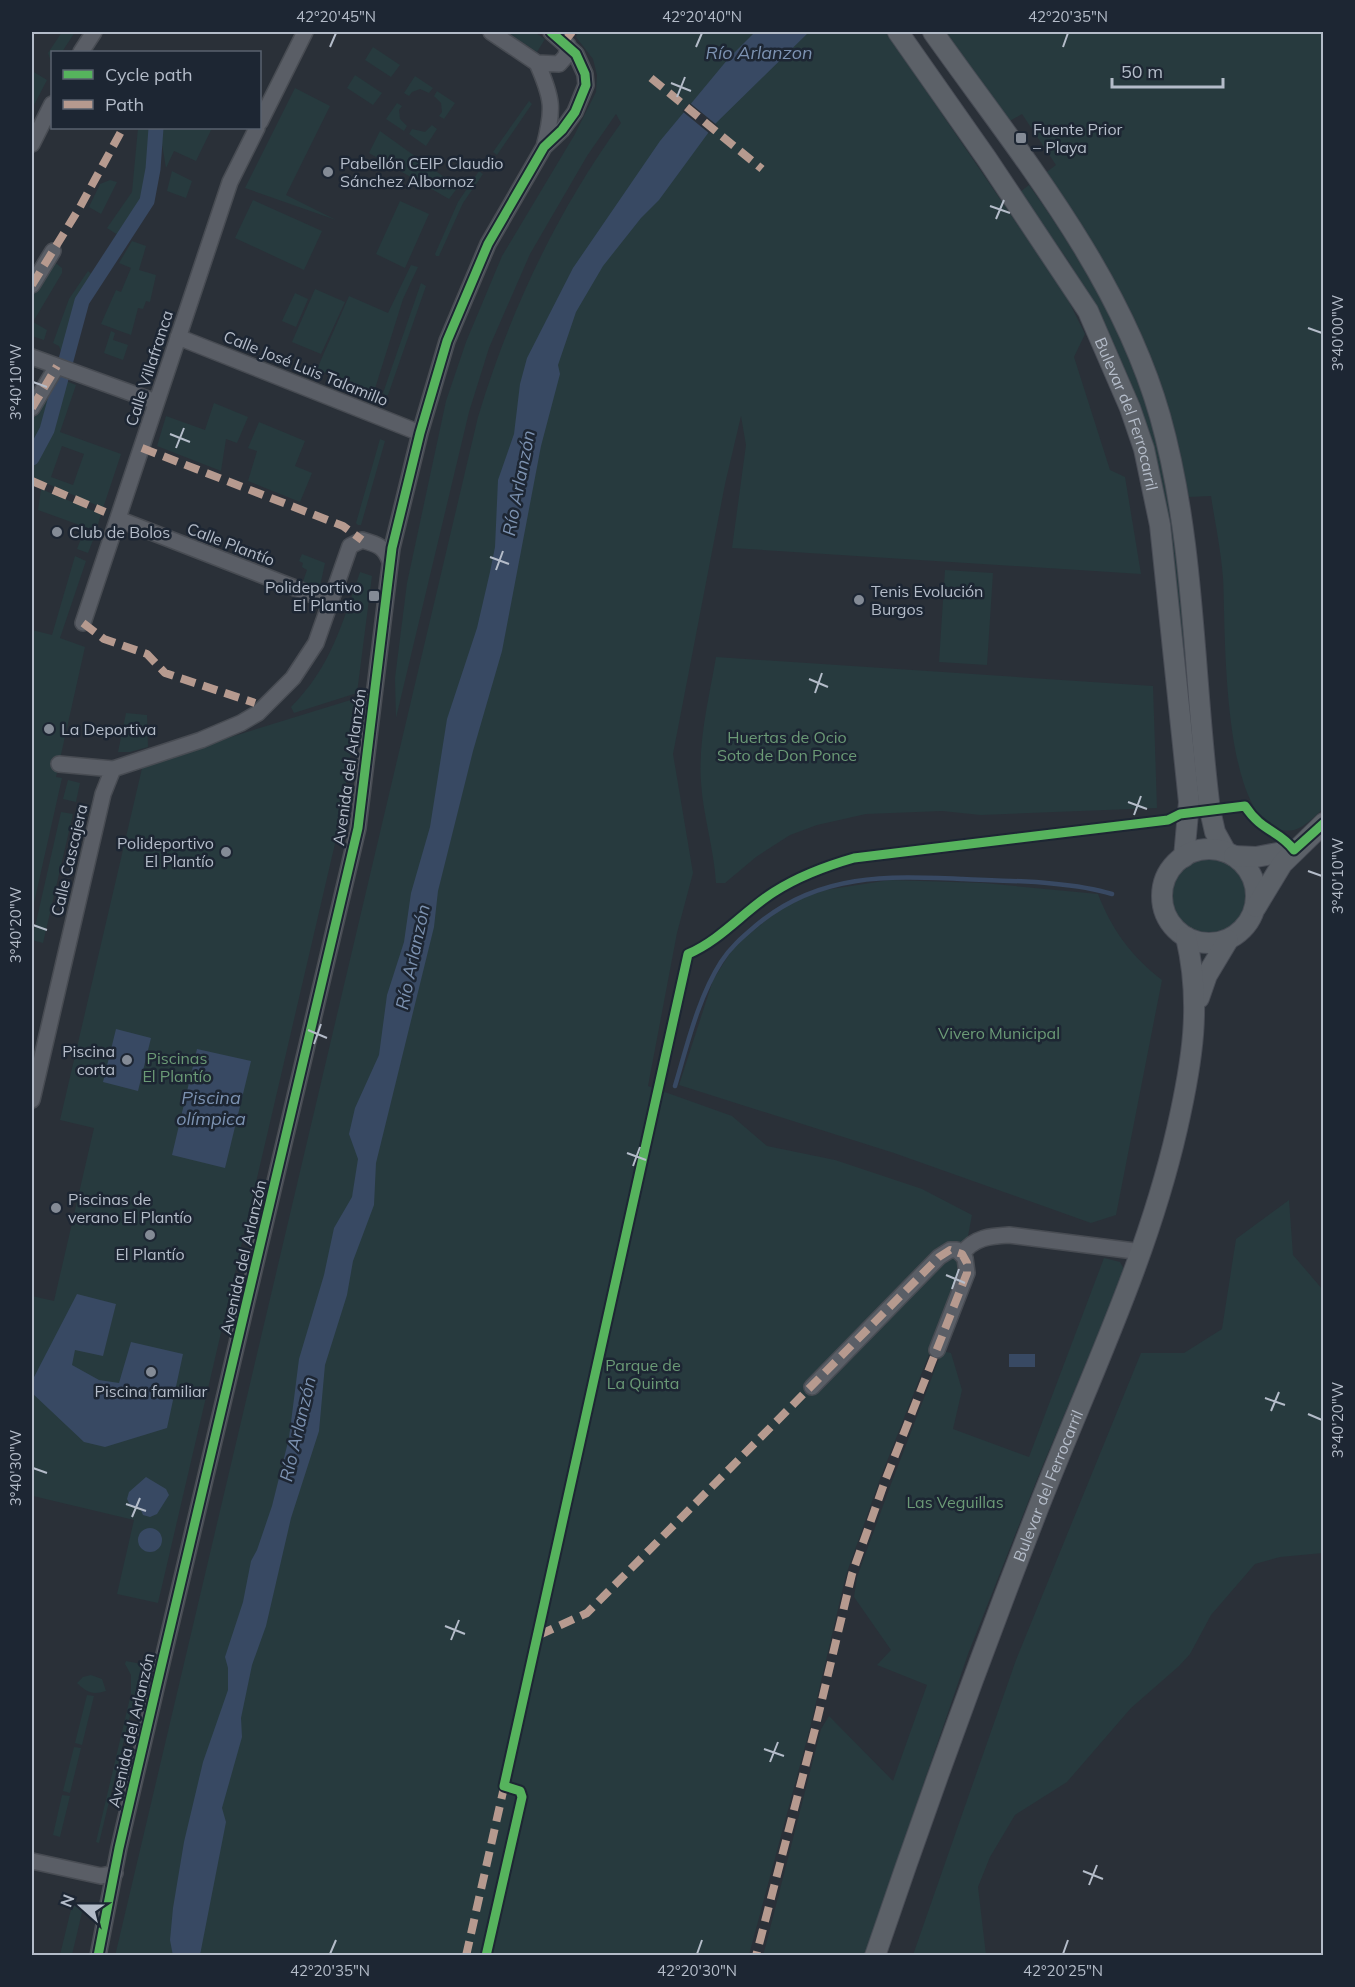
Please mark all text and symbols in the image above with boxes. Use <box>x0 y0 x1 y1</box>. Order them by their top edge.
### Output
text: 42°20'45"N <box>296 7 376 26</box>
text: 42°20'40"N <box>662 7 742 26</box>
text: 42°20'35"N <box>1028 7 1108 26</box>
water label: Río Arlanzon <box>705 41 813 64</box>
legend <box>51 51 261 129</box>
scale bar <box>1112 51 1223 89</box>
text: 50 m <box>1121 60 1163 83</box>
text: Cycle path <box>105 63 192 86</box>
text: Path <box>105 93 144 116</box>
place label: Fuente Prior – Playa <box>1033 119 1123 157</box>
marker: Fuente Prior – Playa <box>1014 131 1028 145</box>
place label: Pabellón CEIP Claudio Sánchez Albornoz <box>340 153 503 191</box>
marker: Pabellón CEIP Claudio Sánchez Albornoz <box>321 165 335 179</box>
text: 3°40'00"W <box>1328 294 1347 371</box>
street label: Calle Villafranca <box>121 308 177 428</box>
street label: Calle José Luis Talamillo <box>221 326 391 410</box>
street label: Bulevar del Ferrocarril <box>1091 334 1162 492</box>
text: 3°40'10"W <box>6 343 25 420</box>
water label: Río Arlanzón <box>497 428 540 538</box>
street label: Calle Plantío <box>184 518 278 570</box>
place label: Club de Bolos <box>69 522 170 542</box>
marker: Club de Bolos <box>50 525 64 539</box>
place label: Polideportivo El Plantio <box>265 577 362 615</box>
place label: Tenis Evolución Burgos <box>871 581 984 619</box>
marker: Polideportivo El Plantio <box>367 589 381 603</box>
marker: Tenis Evolución Burgos <box>852 593 866 607</box>
street label: Avenida del Arlanzón <box>328 687 370 847</box>
place label: La Deportiva <box>61 719 156 739</box>
marker: La Deportiva <box>42 722 56 736</box>
park label: Huertas de Ocio Soto de Don Ponce <box>717 727 857 765</box>
street label: Calle Cascajera <box>46 802 92 918</box>
place label: Polideportivo El Plantío <box>117 833 214 871</box>
text: 3°40'10"W <box>1328 837 1347 914</box>
marker: Polideportivo El Plantío <box>219 845 233 859</box>
text: 3°40'20"W <box>6 886 25 963</box>
water label: Río Arlanzón <box>390 902 435 1012</box>
park label: Vivero Municipal <box>938 1023 1060 1043</box>
place label: Piscina corta <box>62 1041 115 1079</box>
park label: Piscinas El Plantío <box>142 1048 212 1086</box>
marker: Piscina corta <box>120 1053 134 1067</box>
water label: Piscina olímpica <box>176 1086 246 1130</box>
street label: Avenida del Arlanzón <box>215 1178 271 1336</box>
place label: Piscinas de verano El Plantío <box>68 1189 192 1227</box>
marker: Piscinas de verano El Plantío <box>49 1201 63 1215</box>
marker: El Plantío <box>143 1228 157 1242</box>
place label: El Plantío <box>115 1244 185 1264</box>
park label: Parque de La Quinta <box>605 1355 681 1393</box>
marker: Piscina familiar <box>144 1365 158 1379</box>
water label: Río Arlanzón <box>274 1374 321 1484</box>
place label: Piscina familiar <box>95 1381 208 1401</box>
text: 3°40'20"W <box>1328 1381 1347 1458</box>
street label: Bulevar del Ferrocarril <box>1009 1407 1087 1564</box>
text: 3°40'30"W <box>6 1429 25 1506</box>
park label: Las Veguillas <box>906 1492 1004 1512</box>
street label: Avenida del Arlanzón <box>103 1651 159 1809</box>
north arrow <box>51 1876 111 1936</box>
text: N <box>55 1891 78 1910</box>
text: 42°20'35"N <box>290 1961 370 1980</box>
text: 42°20'30"N <box>657 1961 737 1980</box>
text: 42°20'25"N <box>1023 1961 1103 1980</box>

